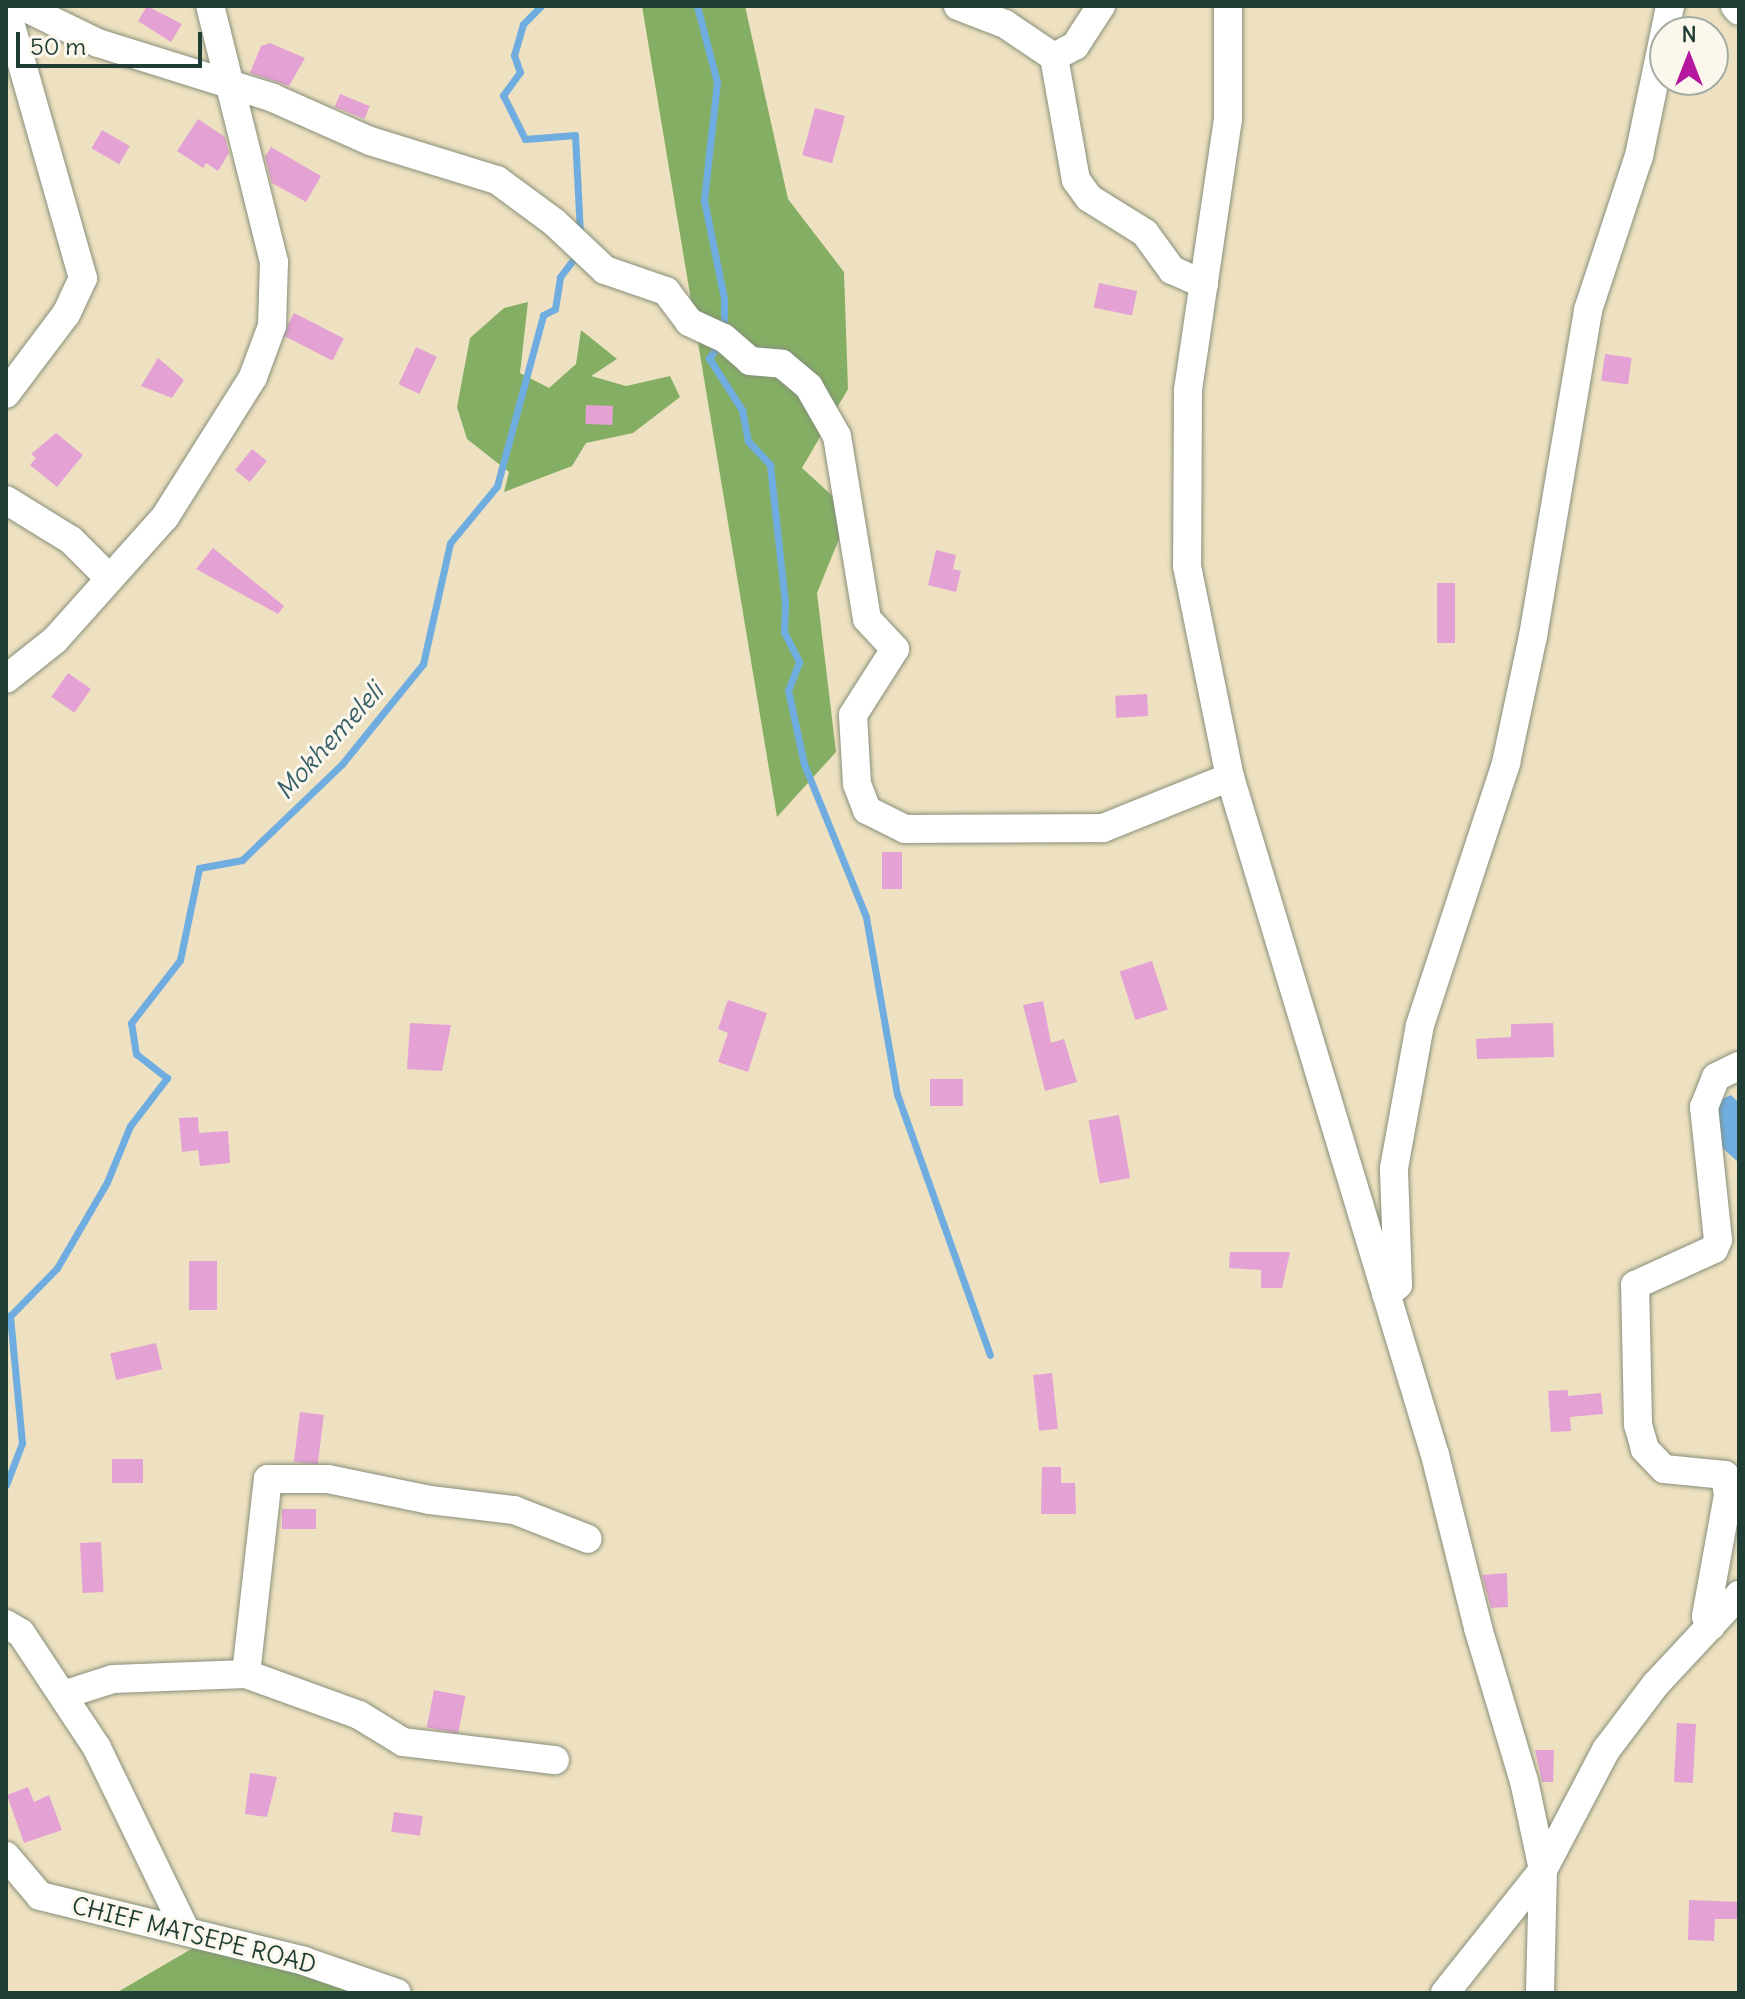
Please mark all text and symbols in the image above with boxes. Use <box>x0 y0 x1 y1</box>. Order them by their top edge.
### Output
scale bar <box>20 16 206 66</box>
north arrow <box>1649 16 1729 96</box>
text: N <box>1681 20 1697 48</box>
text: 50 m <box>30 31 86 61</box>
water label: Mokhemeleli <box>269 676 389 806</box>
street label: CHIEF MATSEPE ROAD <box>69 1891 319 1979</box>

